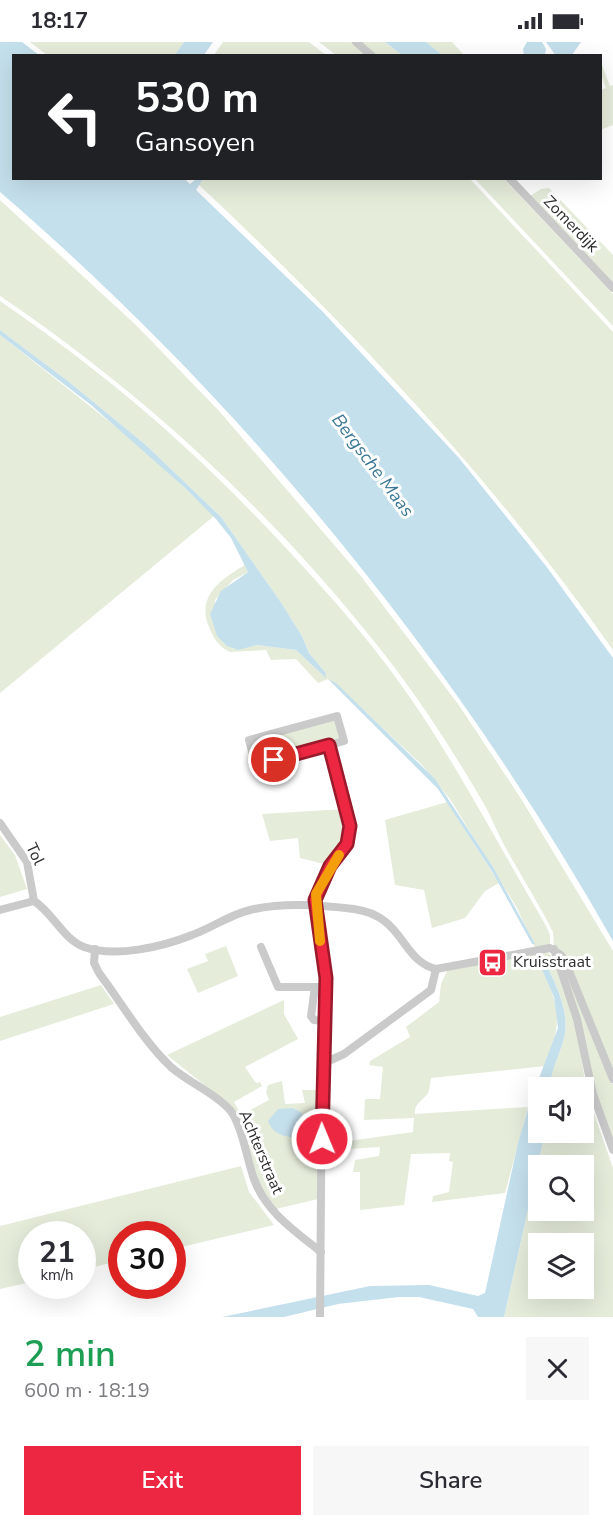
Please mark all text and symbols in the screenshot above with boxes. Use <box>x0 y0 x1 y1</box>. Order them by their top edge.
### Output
text: 18:17 <box>30 6 88 36</box>
text: 530 m <box>135 70 259 127</box>
icon: left <box>36 78 114 156</box>
text: Gansoyen <box>135 124 255 161</box>
street label: Zomerdijk <box>539 191 604 258</box>
water label: Bergsche Maas <box>326 409 420 521</box>
pin <box>248 734 299 785</box>
icon: arrive <box>257 743 290 776</box>
street label: Tol <box>20 839 50 869</box>
bus stop icon: Kruisstraat <box>476 946 508 978</box>
place label: Kruisstraat <box>513 951 591 973</box>
map controls <box>528 1077 594 1299</box>
button: sound <box>528 1077 594 1143</box>
street label: Achterstraat <box>233 1107 289 1198</box>
position arrow <box>290 1107 354 1171</box>
button: search <box>528 1155 594 1221</box>
speed limit sign: 30 <box>108 1221 186 1299</box>
text: 21 <box>39 1232 75 1273</box>
button: layers <box>528 1233 594 1299</box>
text: km/h <box>40 1265 74 1285</box>
text: 2 min <box>24 1330 116 1379</box>
button: close <box>526 1337 589 1400</box>
text: 600 m · 18:19 <box>24 1377 150 1404</box>
button: Exit <box>24 1446 301 1515</box>
button: Share <box>313 1446 589 1515</box>

